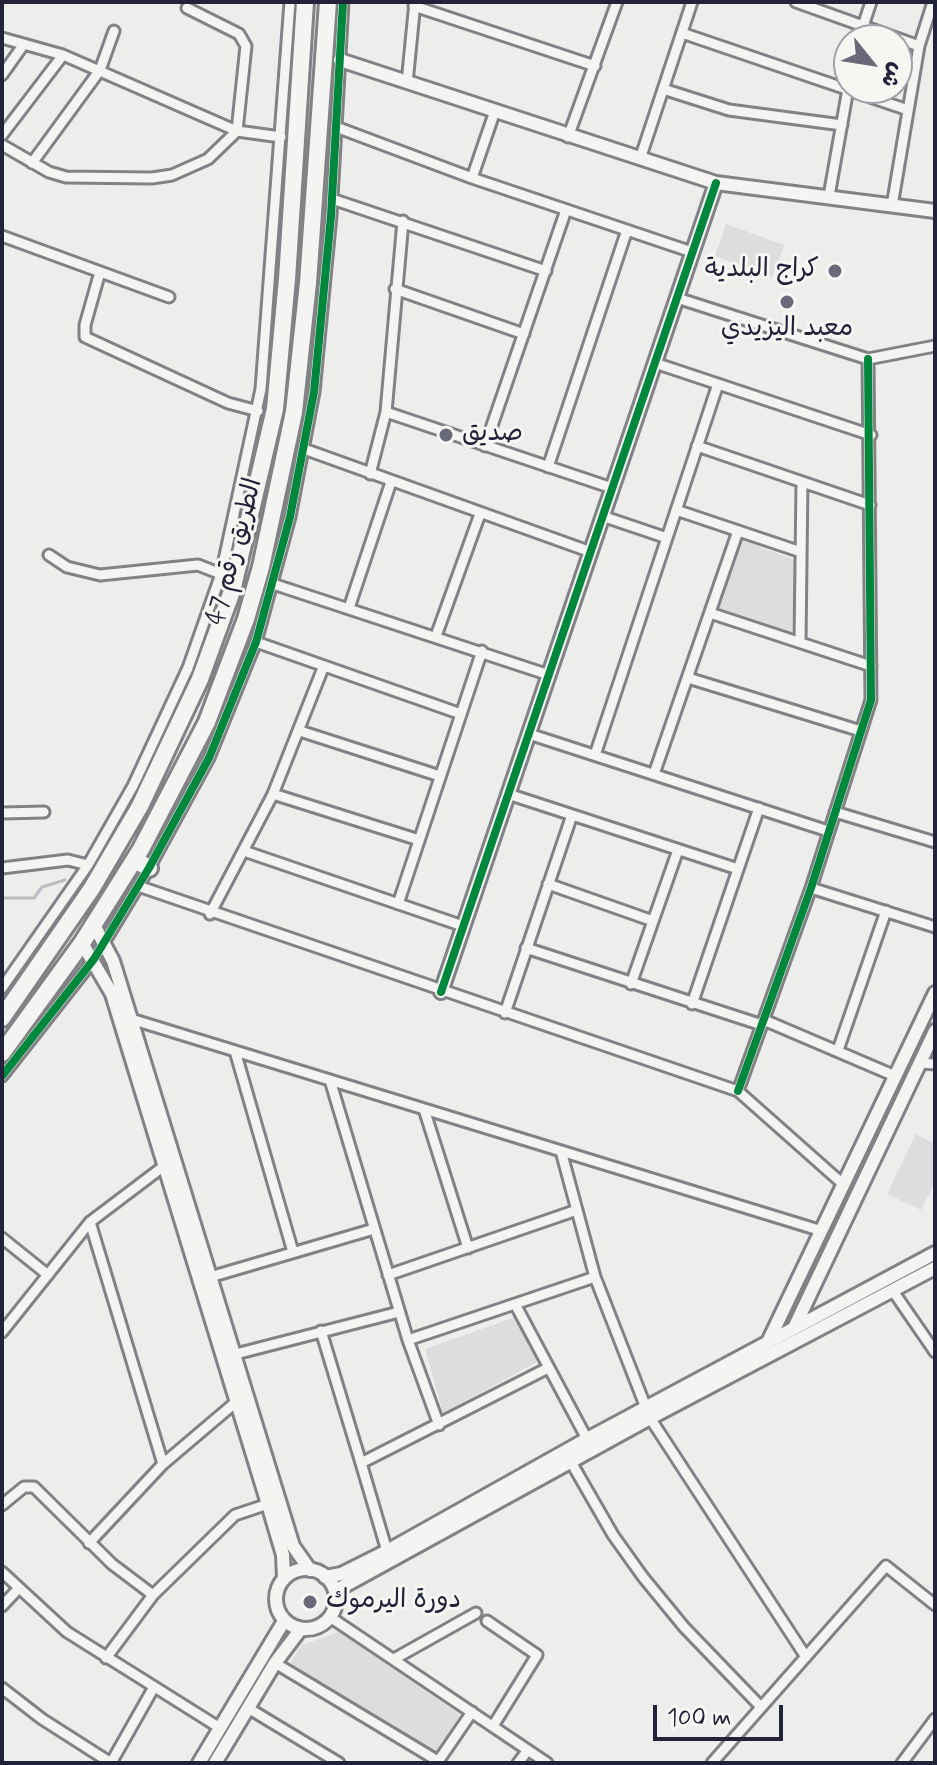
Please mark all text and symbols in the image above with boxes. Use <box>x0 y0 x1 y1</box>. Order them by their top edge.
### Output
north arrow <box>833 24 913 104</box>
text: ش <box>874 58 910 92</box>
place label: كراج البلدية <box>705 255 819 287</box>
marker: كراج البلدية <box>826 262 844 280</box>
marker: معبد اليزيدي <box>778 293 796 311</box>
place label: معبد اليزيدي <box>721 314 853 346</box>
place label: صديق <box>462 419 523 451</box>
marker: صديق <box>437 426 455 444</box>
street label: الطريق رقم 47 <box>201 475 271 629</box>
place label: دورة اليرموك <box>326 1586 461 1618</box>
marker: دورة اليرموك <box>301 1593 319 1611</box>
scale bar <box>657 1689 787 1739</box>
text: 100 m <box>667 1703 731 1734</box>

